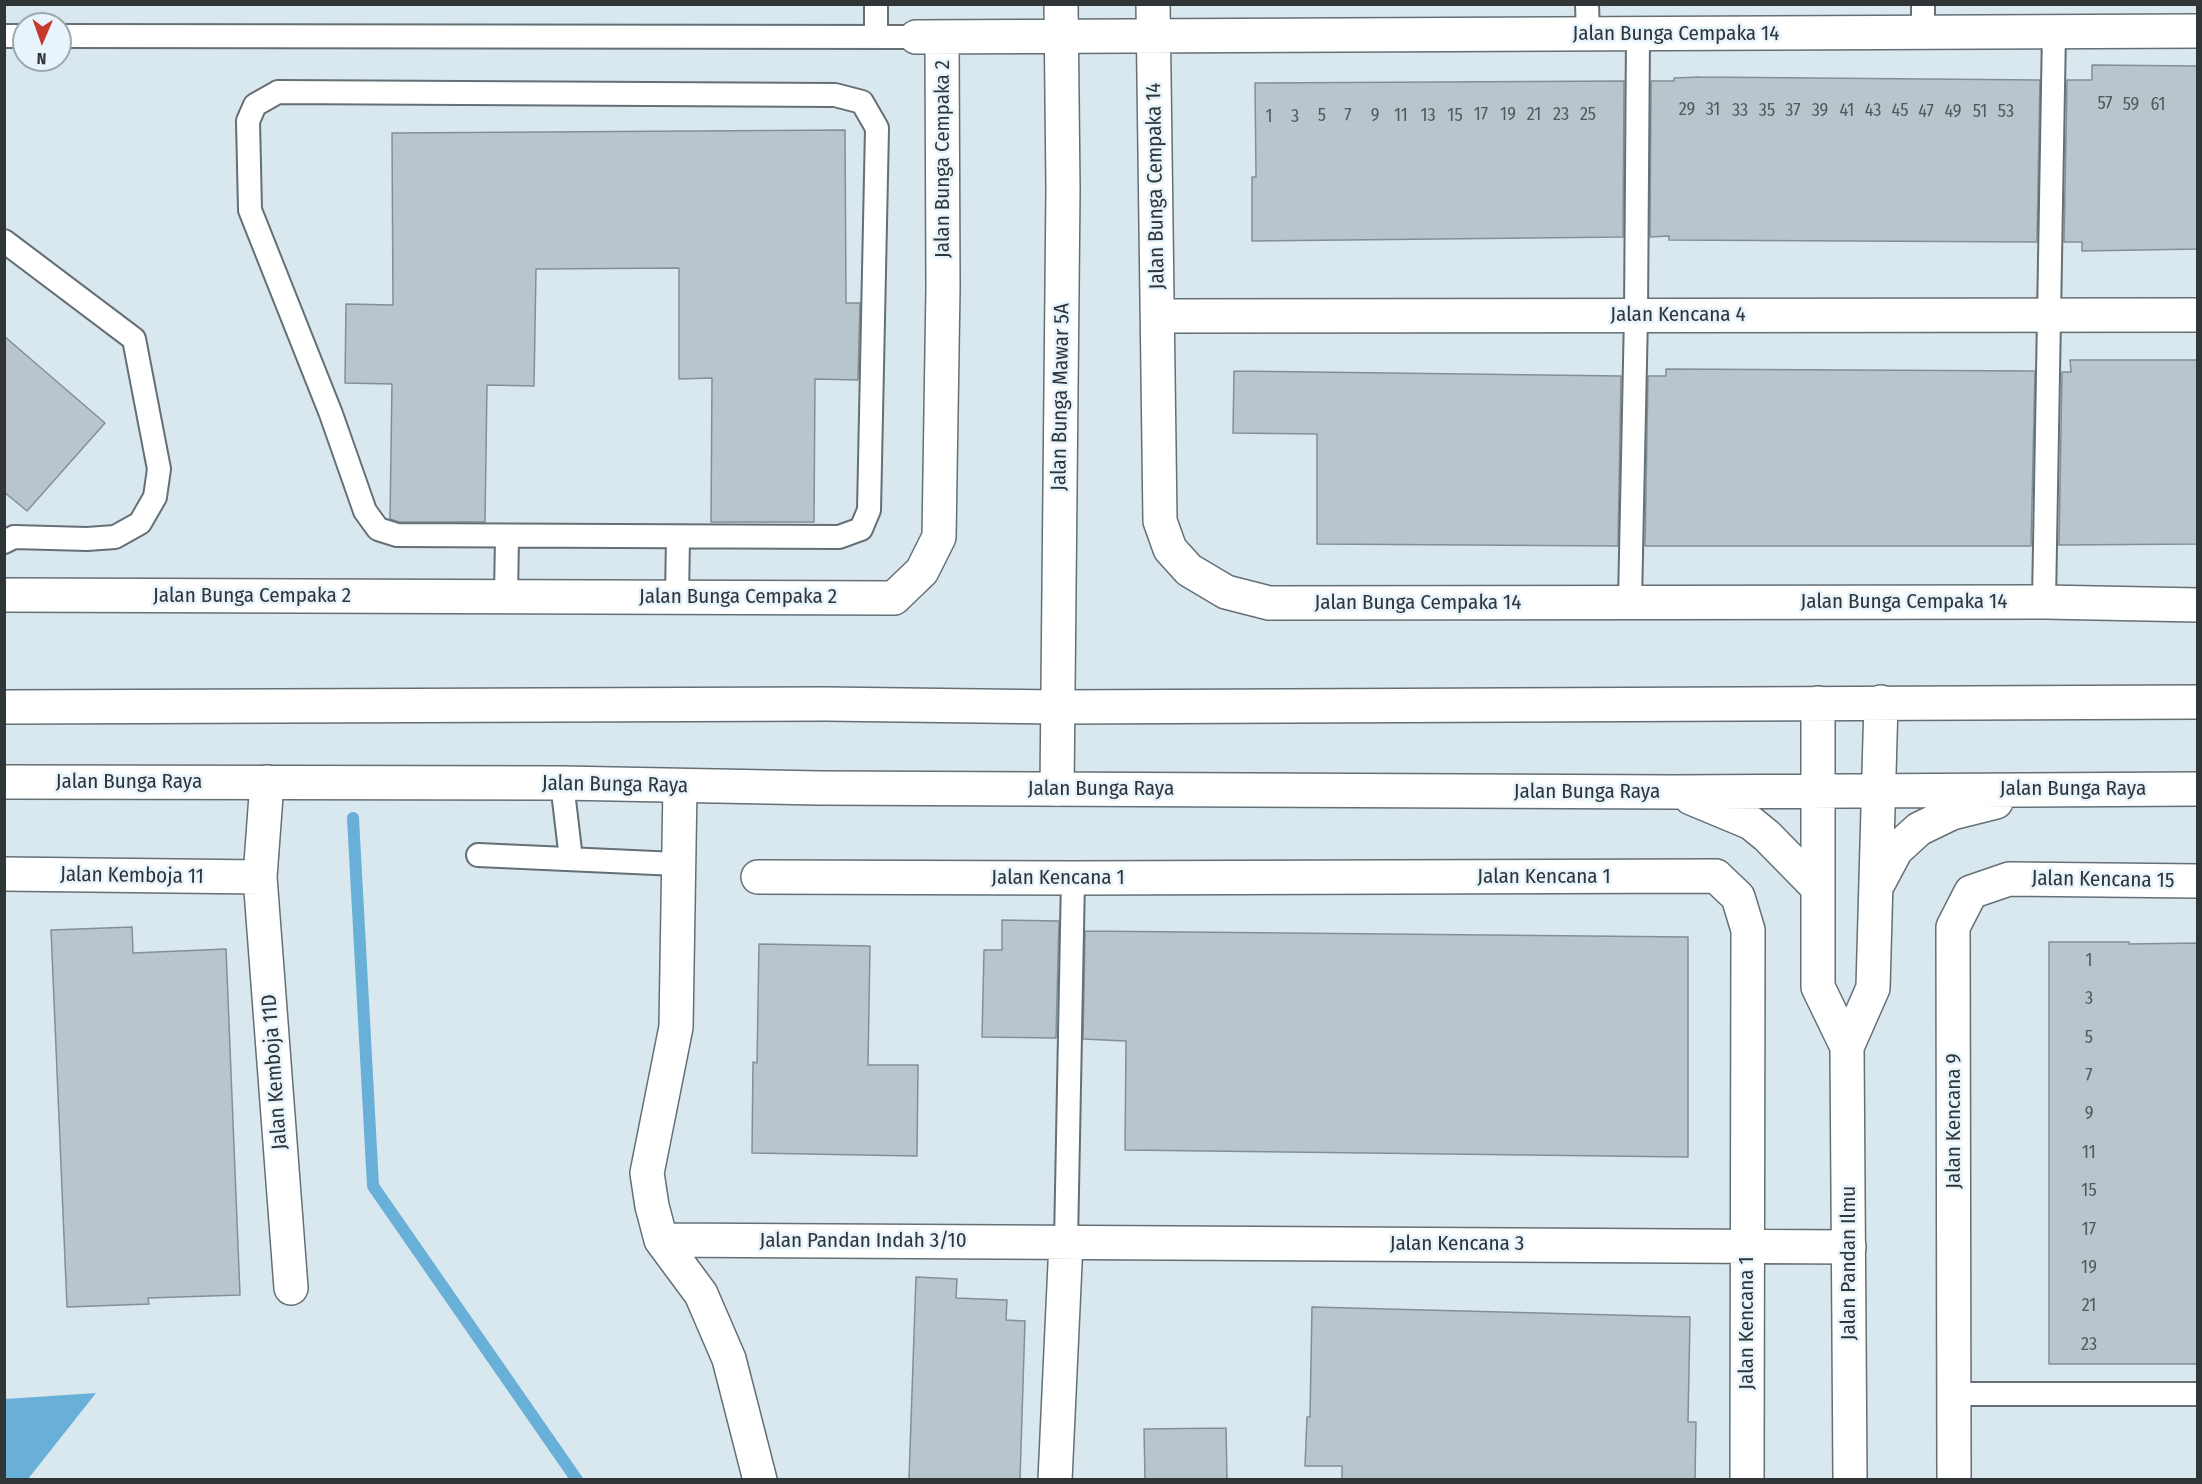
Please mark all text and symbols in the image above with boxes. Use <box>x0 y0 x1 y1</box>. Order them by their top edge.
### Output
north arrow <box>12 12 72 72</box>
street label: Jalan Bunga Cempaka 14 <box>1573 21 1779 47</box>
text: N <box>36 49 47 68</box>
street label: Jalan Bunga Cempaka 2 <box>930 60 956 258</box>
street label: Jalan Bunga Cempaka 14 <box>1142 82 1170 290</box>
house number: 57 <box>2097 93 2113 115</box>
house number: 59 <box>2123 94 2139 116</box>
house number: 61 <box>2150 94 2166 116</box>
house number: 29 <box>1679 99 1695 121</box>
house number: 31 <box>1706 99 1720 121</box>
house number: 33 <box>1732 100 1748 122</box>
house number: 35 <box>1759 100 1775 122</box>
house number: 37 <box>1785 100 1801 122</box>
house number: 39 <box>1812 100 1828 122</box>
house number: 41 <box>1840 100 1854 122</box>
house number: 43 <box>1865 100 1881 122</box>
house number: 45 <box>1892 100 1908 122</box>
house number: 47 <box>1918 101 1934 123</box>
house number: 49 <box>1944 101 1962 123</box>
house number: 51 <box>1973 101 1987 123</box>
house number: 53 <box>1998 101 2014 123</box>
house number: 17 <box>1474 104 1488 126</box>
house number: 19 <box>1500 104 1516 126</box>
house number: 21 <box>1527 104 1541 126</box>
house number: 23 <box>1553 104 1569 126</box>
house number: 25 <box>1580 104 1596 126</box>
house number: 5 <box>1318 105 1326 127</box>
house number: 7 <box>1344 105 1352 127</box>
house number: 9 <box>1371 105 1379 127</box>
house number: 11 <box>1394 105 1408 127</box>
house number: 13 <box>1420 105 1436 127</box>
house number: 15 <box>1447 105 1463 127</box>
house number: 1 <box>1265 106 1273 128</box>
house number: 3 <box>1291 106 1299 128</box>
street label: Jalan Kencana 4 <box>1610 302 1746 328</box>
street label: Jalan Bunga Mawar 5A <box>1047 303 1075 491</box>
street label: Jalan Bunga Cempaka 2 <box>153 583 351 609</box>
street label: Jalan Bunga Cempaka 2 <box>639 584 837 610</box>
street label: Jalan Bunga Cempaka 14 <box>1801 589 2007 615</box>
street label: Jalan Bunga Cempaka 14 <box>1315 590 1521 616</box>
street label: Jalan Bunga Raya <box>56 769 202 795</box>
street label: Jalan Bunga Raya <box>542 771 688 799</box>
street label: Jalan Bunga Raya <box>1028 776 1174 802</box>
street label: Jalan Bunga Raya <box>2000 776 2146 802</box>
street label: Jalan Bunga Raya <box>1514 779 1660 805</box>
street label: Jalan Kemboja 11 <box>60 862 204 890</box>
street label: Jalan Kencana 1 <box>1477 864 1611 890</box>
street label: Jalan Kencana 1 <box>991 865 1125 891</box>
street label: Jalan Kencana 15 <box>2031 866 2175 894</box>
house number: 1 <box>2085 950 2093 972</box>
house number: 3 <box>2085 988 2093 1010</box>
street label: Jalan Kemboja 11D <box>257 993 293 1151</box>
house number: 5 <box>2085 1027 2093 1049</box>
street label: Jalan Kencana 9 <box>1941 1053 1967 1189</box>
house number: 7 <box>2085 1065 2093 1087</box>
house number: 9 <box>2085 1103 2093 1125</box>
house number: 11 <box>2082 1142 2096 1164</box>
house number: 15 <box>2081 1180 2097 1202</box>
street label: Jalan Pandan Ilmu <box>1836 1186 1862 1340</box>
house number: 17 <box>2082 1219 2096 1241</box>
street label: Jalan Pandan Indah 3/10 <box>759 1228 967 1254</box>
street label: Jalan Kencana 3 <box>1390 1231 1524 1257</box>
street label: Jalan Kencana 1 <box>1734 1256 1760 1390</box>
house number: 19 <box>2081 1257 2097 1279</box>
house number: 21 <box>2082 1295 2096 1317</box>
house number: 23 <box>2081 1334 2097 1356</box>

